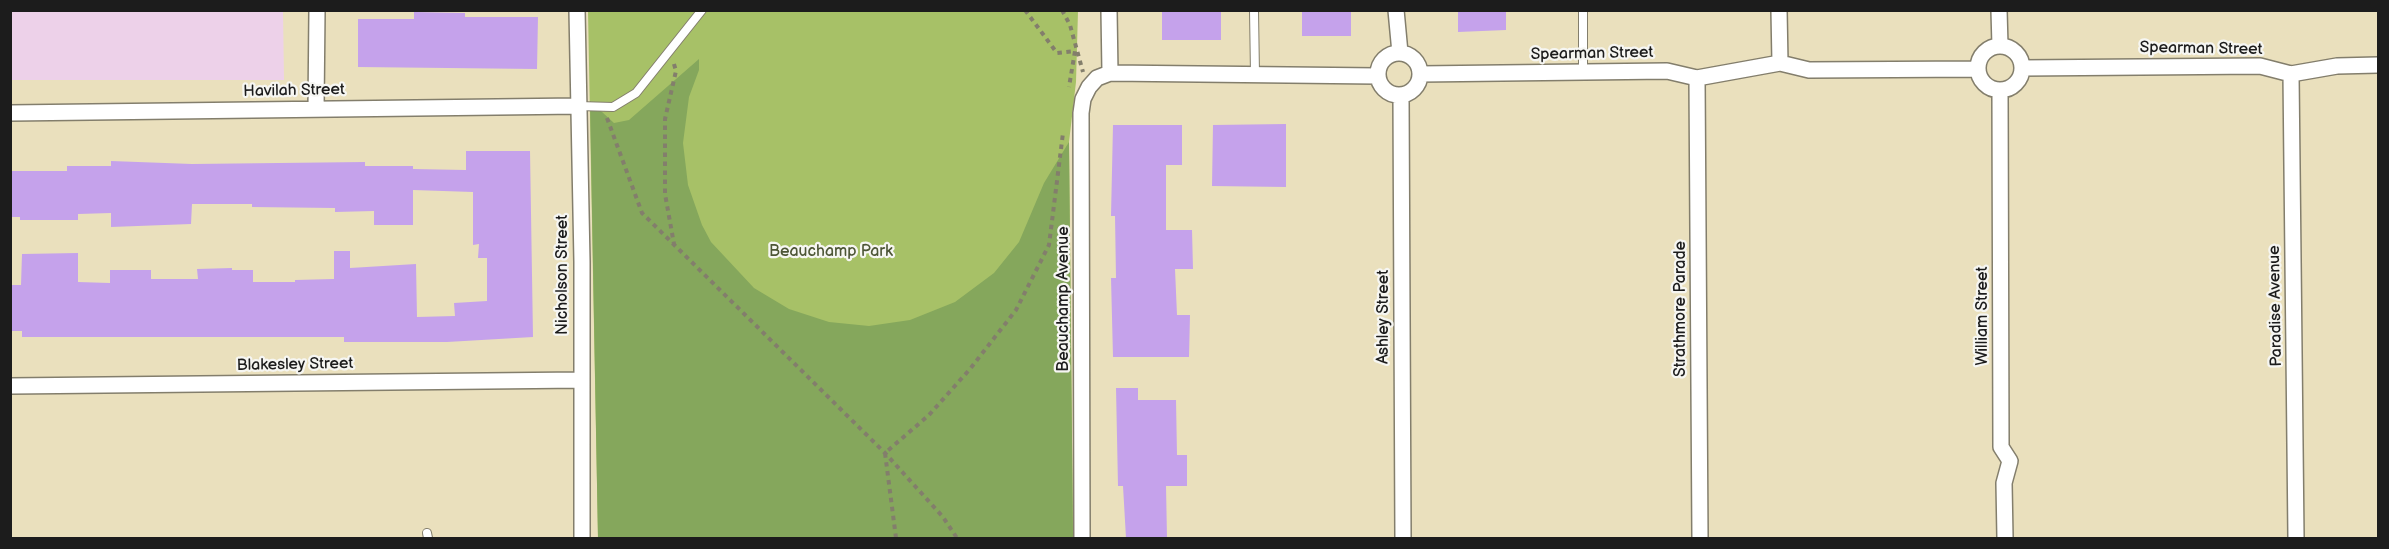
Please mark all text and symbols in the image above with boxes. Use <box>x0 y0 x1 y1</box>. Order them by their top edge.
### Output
street label: Spearman Street <box>2139 38 2263 60</box>
street label: Spearman Street <box>1530 43 1654 65</box>
street label: Havilah Street <box>243 81 345 101</box>
street label: Nicholson Street <box>553 215 573 335</box>
street label: Beauchamp Avenue <box>1054 226 1074 372</box>
street label: Strathmore Parade <box>1671 241 1691 377</box>
park label: Beauchamp Park <box>769 242 893 262</box>
street label: Paradise Avenue <box>2265 245 2287 367</box>
street label: William Street <box>1973 267 1993 365</box>
street label: Ashley Street <box>1374 270 1394 364</box>
street label: Blakesley Street <box>236 354 354 376</box>

